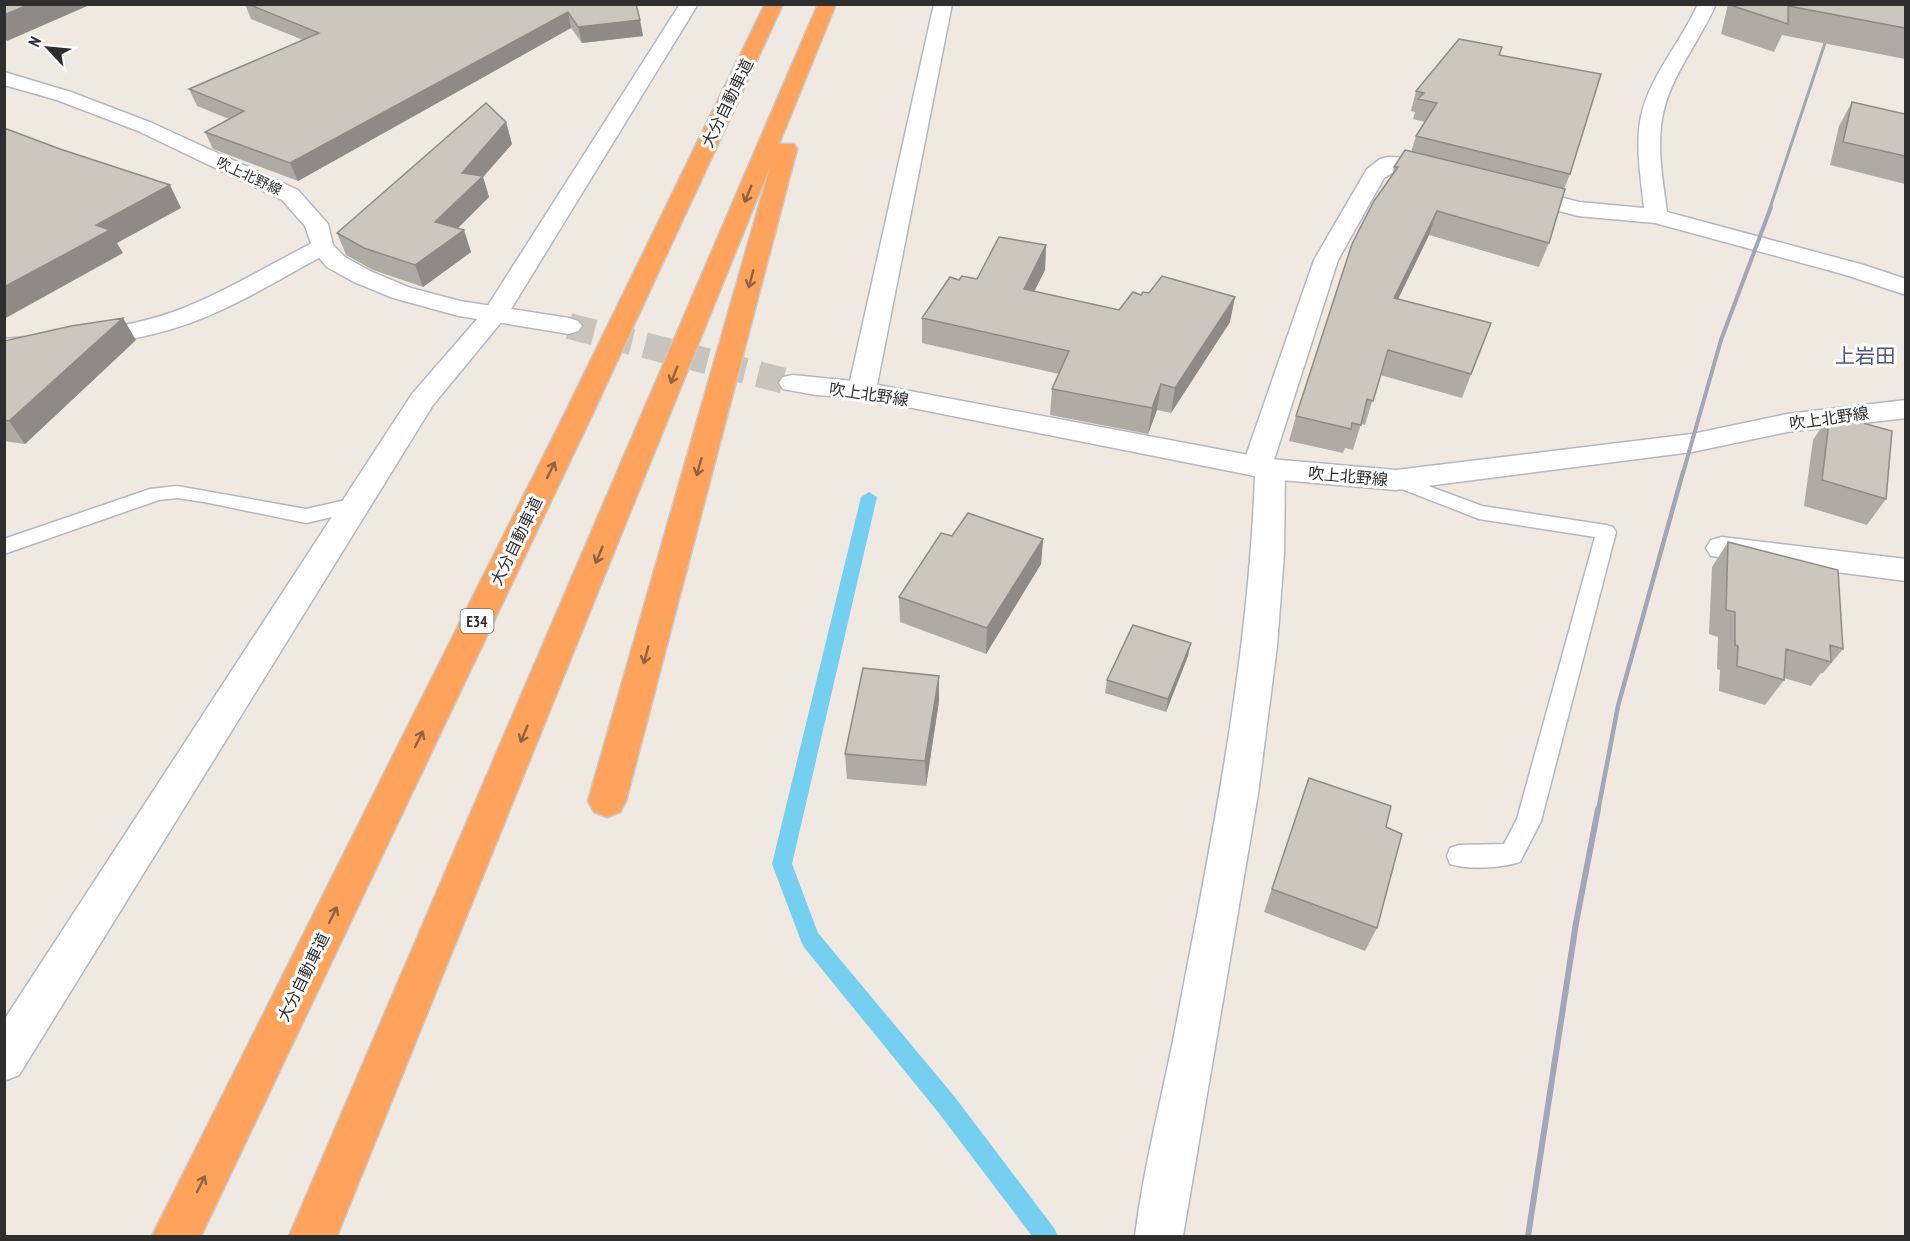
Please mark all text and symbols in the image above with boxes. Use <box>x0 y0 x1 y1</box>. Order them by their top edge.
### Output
north arrow <box>18 18 78 78</box>
text: N <box>24 33 45 50</box>
street label: 大分自動車道 <box>697 55 757 151</box>
street label: 吹上北野線 <box>213 153 285 199</box>
one-way arrow <box>742 185 753 203</box>
one-way arrow <box>745 269 757 288</box>
district label: 上岩田 <box>1835 343 1895 369</box>
one-way arrow <box>668 365 679 383</box>
street label: 吹上北野線 <box>828 379 910 409</box>
street label: 吹上北野線 <box>1788 403 1870 433</box>
one-way arrow <box>693 457 704 476</box>
one-way arrow <box>545 461 557 479</box>
street label: 吹上北野線 <box>1307 463 1389 489</box>
street label: 大分自動車道 <box>486 493 546 589</box>
one-way arrow <box>593 545 604 563</box>
road number: E34 <box>460 609 494 633</box>
one-way arrow <box>639 645 651 664</box>
one-way arrow <box>518 725 529 743</box>
one-way arrow <box>414 731 425 749</box>
one-way arrow <box>328 906 340 924</box>
street label: 大分自動車道 <box>273 929 333 1025</box>
one-way arrow <box>196 1175 208 1193</box>

